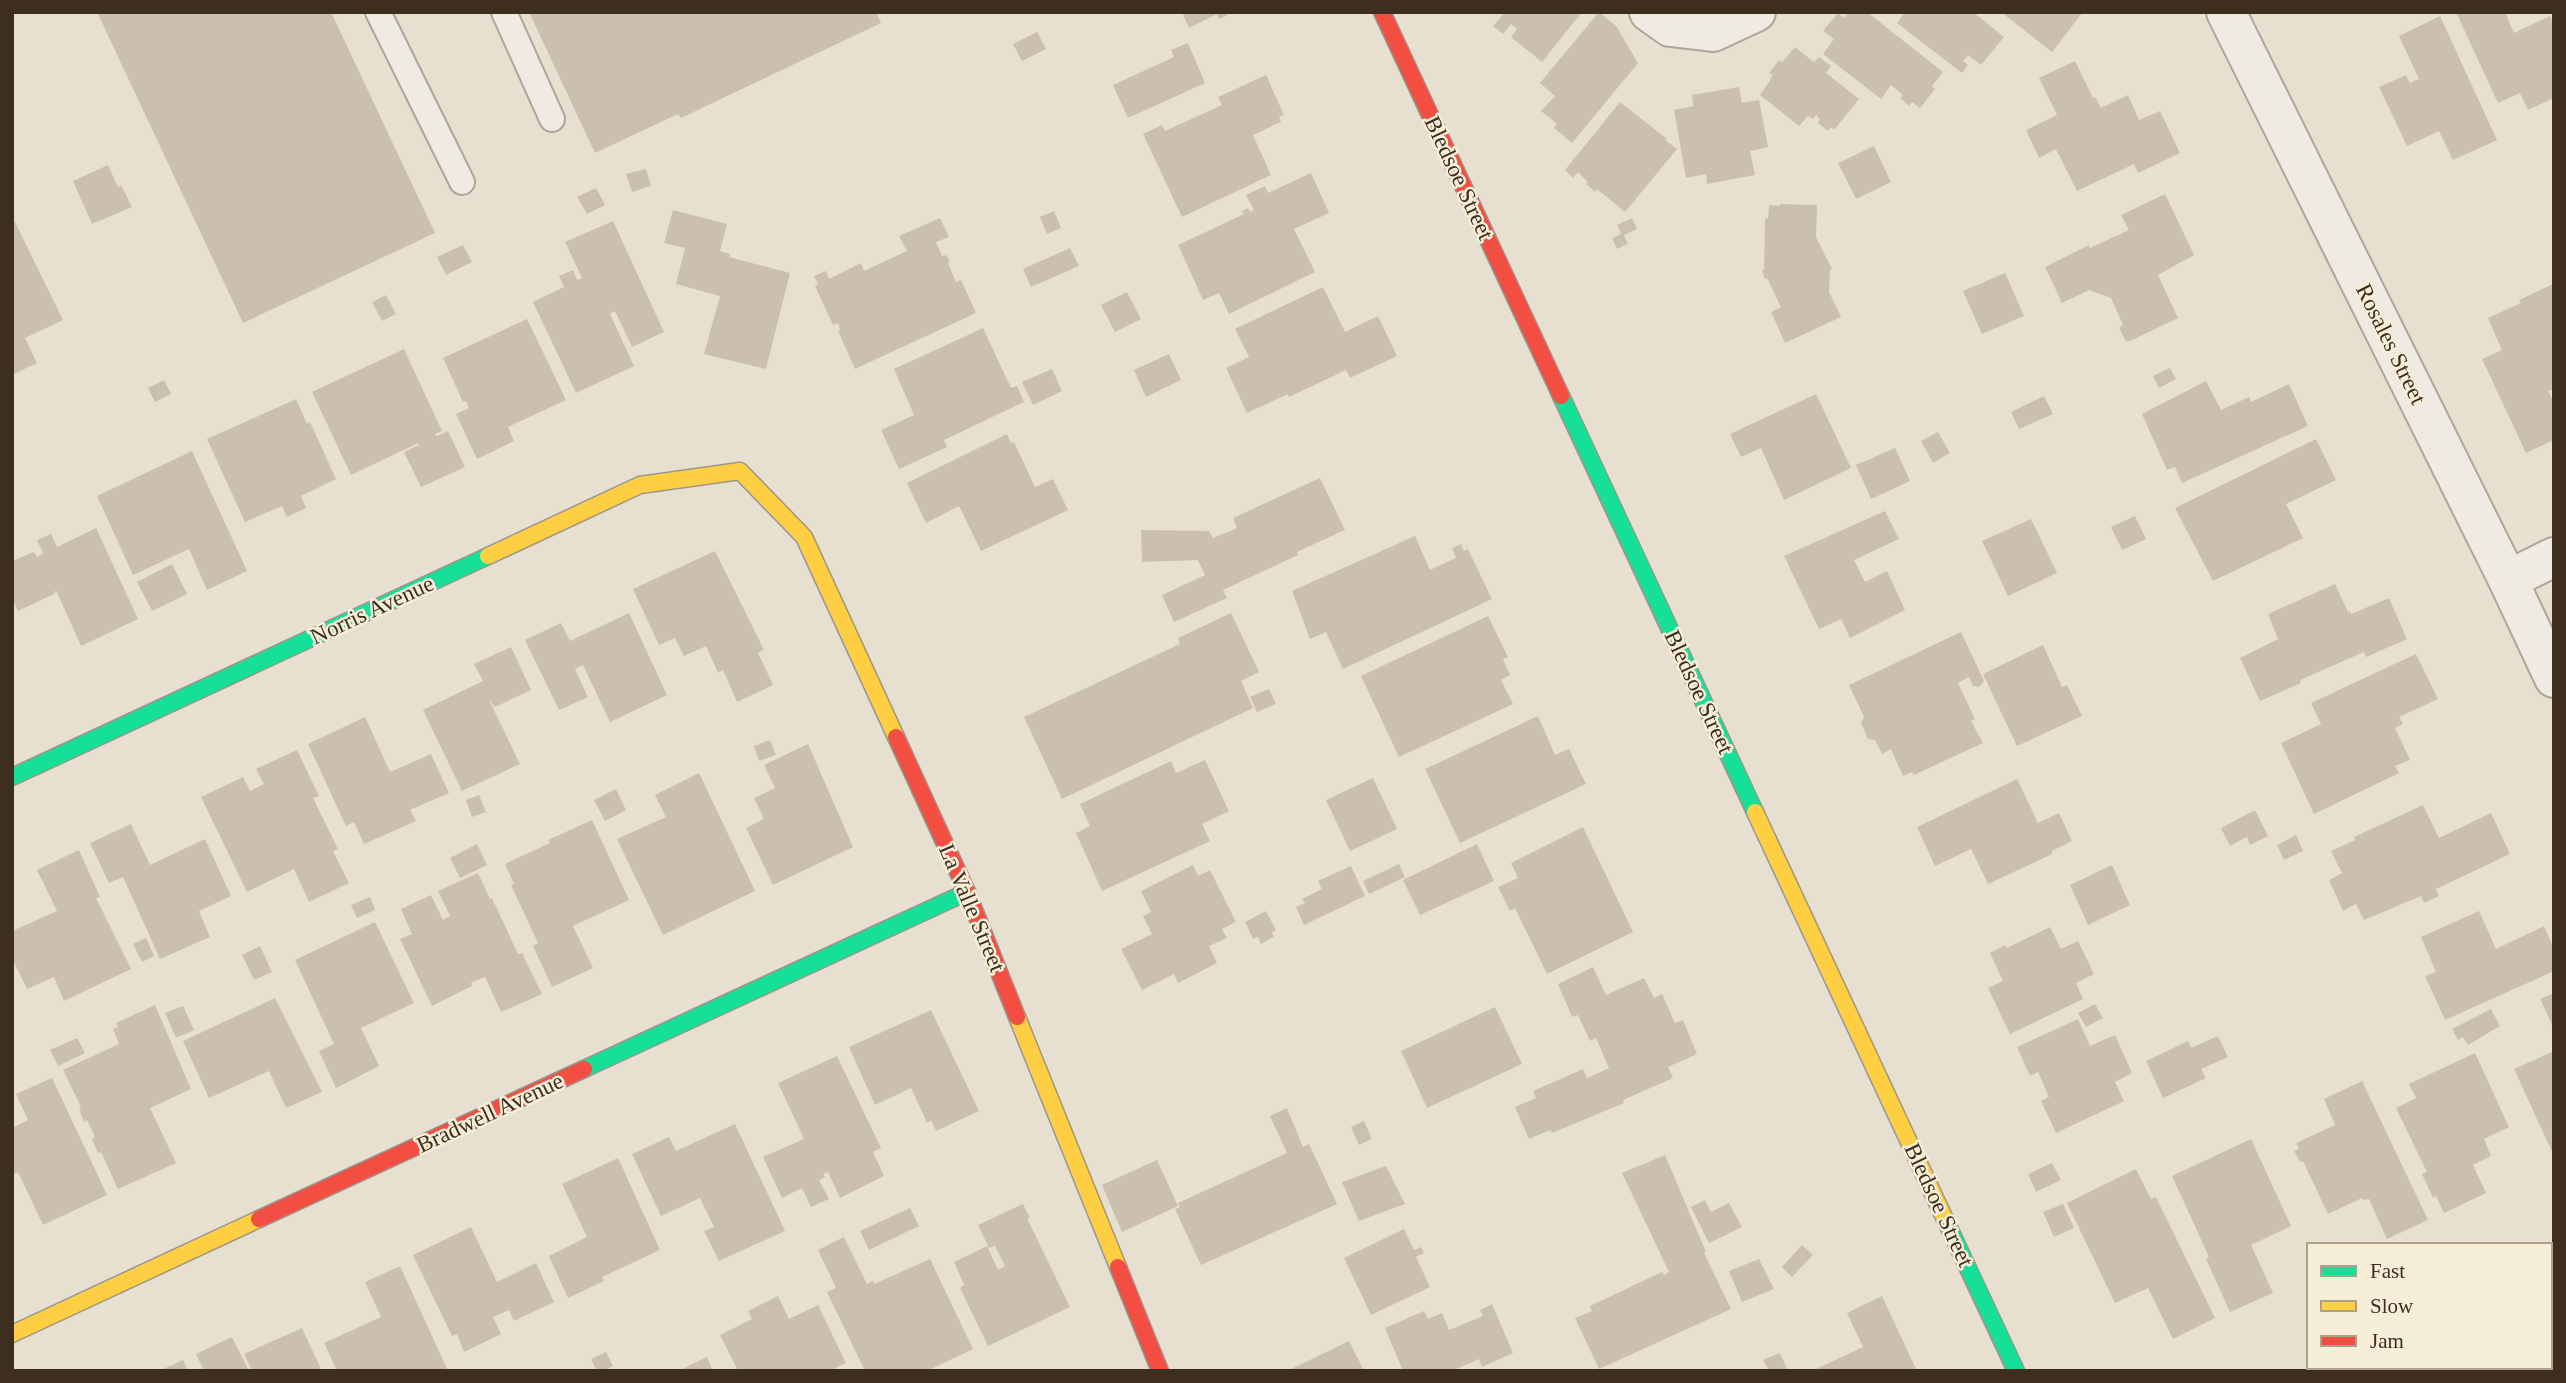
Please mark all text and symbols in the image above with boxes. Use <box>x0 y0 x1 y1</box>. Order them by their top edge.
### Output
street label: Bledsoe Street <box>1419 112 1499 244</box>
street label: Rosales Street <box>2351 280 2431 409</box>
street label: Norris Avenue <box>306 571 438 649</box>
street label: Bledsoe Street <box>1659 626 1739 758</box>
street label: La Valle Street <box>934 840 1010 976</box>
street label: Bradwell Avenue <box>413 1068 567 1158</box>
street label: Bledsoe Street <box>1899 1139 1979 1271</box>
legend <box>2307 1243 2552 1369</box>
text: Fast <box>2370 1259 2405 1283</box>
text: Slow <box>2370 1294 2414 1318</box>
text: Jam <box>2370 1329 2404 1353</box>

